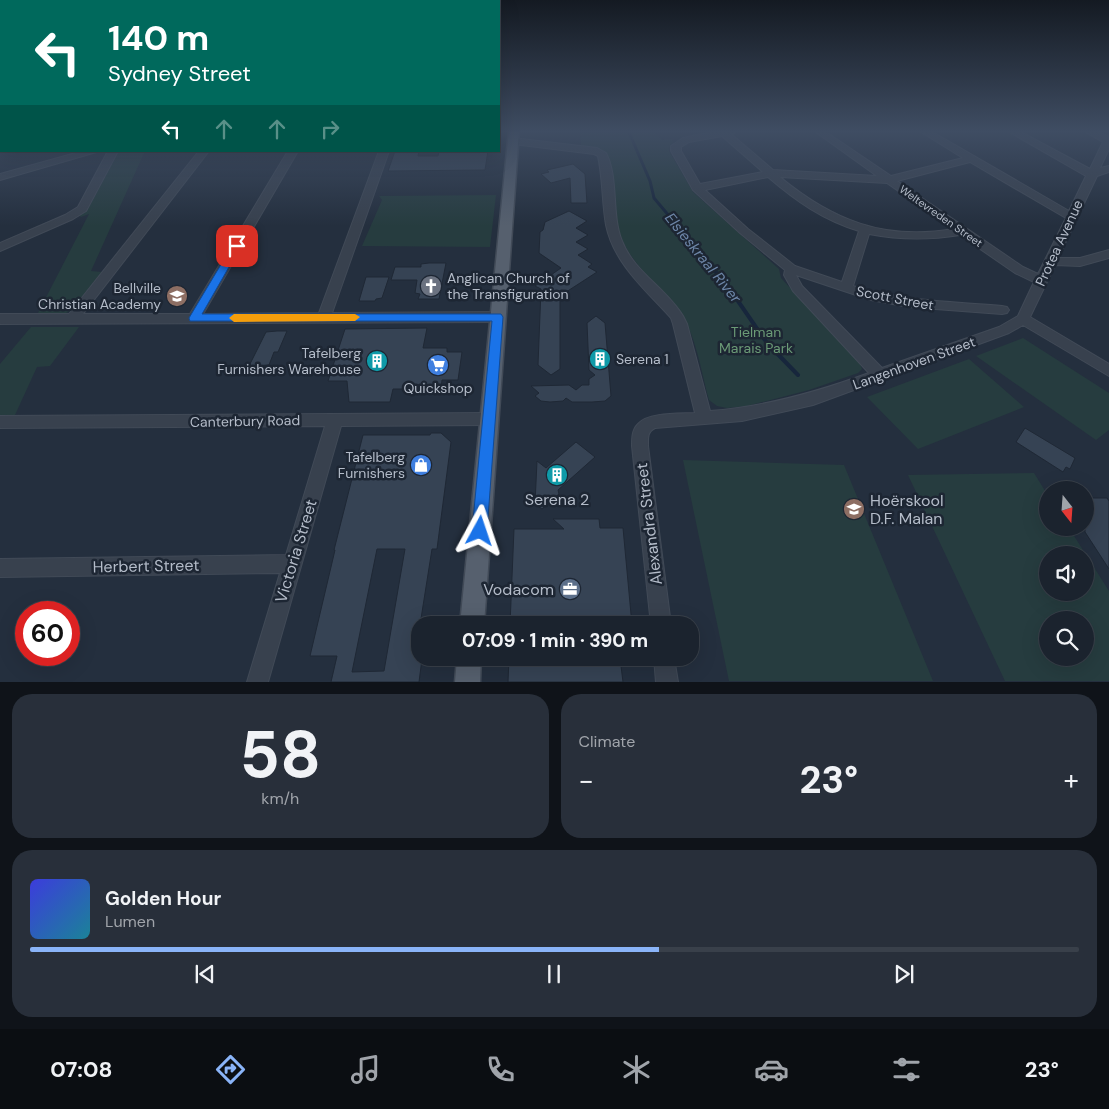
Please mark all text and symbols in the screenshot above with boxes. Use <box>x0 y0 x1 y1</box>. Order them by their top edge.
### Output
text: 140 m <box>108 15 209 61</box>
icon: left <box>25 20 90 85</box>
text: Sydney Street <box>108 59 251 88</box>
icon: left <box>157 115 185 143</box>
icon: ahead <box>210 115 238 143</box>
icon: ahead <box>263 115 291 143</box>
icon: right <box>316 115 344 143</box>
street label: Weltevreden Street <box>897 182 985 250</box>
street label: Protea Avenue <box>1031 197 1087 289</box>
water label: Elsieskraal River <box>660 209 746 308</box>
pin <box>216 225 258 267</box>
icon: arrive <box>223 232 251 260</box>
place label: Anglican Church of the Transfiguration <box>447 269 570 303</box>
church icon: Anglican Church of the Transfiguration <box>419 274 443 298</box>
place label: Bellville Christian Academy <box>38 279 161 313</box>
street label: Scott Street <box>855 282 935 314</box>
school or university icon: Bellville Christian Academy <box>165 284 189 308</box>
park label: Tielman Marais Park <box>719 323 793 357</box>
street label: Langenhoven Street <box>850 332 978 394</box>
place label: Tafelberg Furnishers Warehouse <box>217 344 361 378</box>
building icon: Serena 1 <box>588 347 612 371</box>
building icon: Tafelberg Furnishers Warehouse <box>365 349 389 373</box>
place label: Serena 1 <box>616 350 669 368</box>
supermarket icon: Quickshop <box>426 353 450 377</box>
place label: Quickshop <box>403 379 473 397</box>
street label: Canterbury Road <box>190 411 300 431</box>
place label: Tafelberg Furnishers <box>338 448 405 482</box>
shop icon: Tafelberg Furnishers <box>409 453 433 477</box>
street label: Alexandra Street <box>631 462 667 586</box>
building icon: Serena 2 <box>545 463 569 487</box>
north arrow <box>1039 481 1094 536</box>
map controls <box>1039 481 1094 666</box>
place label: Serena 2 <box>525 489 589 510</box>
place label: Hoërskool D.F. Malan <box>870 490 943 529</box>
street label: Victoria Street <box>270 497 322 605</box>
school or university icon: Hoërskool D.F. Malan <box>842 497 866 521</box>
position arrow <box>453 504 505 556</box>
button: sound <box>1039 546 1094 601</box>
street label: Herbert Street <box>92 555 200 577</box>
office icon: Vodacom <box>558 577 582 601</box>
place label: Vodacom <box>483 579 554 600</box>
speed limit sign: 60 <box>15 601 80 666</box>
button: search <box>1039 611 1094 666</box>
text: 07:09 · 1 min · 390 m <box>462 628 648 653</box>
text: 58 <box>239 713 321 797</box>
text: Climate <box>579 731 635 752</box>
text: 23° <box>799 755 858 805</box>
text: − <box>579 762 594 799</box>
text: + <box>1064 762 1079 799</box>
text: km/h <box>261 788 299 809</box>
text: Golden Hour <box>105 886 221 911</box>
text: Lumen <box>105 911 155 932</box>
icon: previous <box>191 960 219 988</box>
icon: pause <box>540 960 568 988</box>
icon: next <box>890 960 918 988</box>
icon: directions <box>213 1052 248 1087</box>
icon: music <box>348 1052 383 1087</box>
icon: phone <box>483 1052 518 1087</box>
icon: climate <box>619 1052 654 1087</box>
icon: car <box>754 1052 789 1087</box>
icon: filters <box>889 1052 924 1087</box>
text: 07:08 <box>50 1055 112 1084</box>
text: 23° <box>1025 1055 1059 1084</box>

